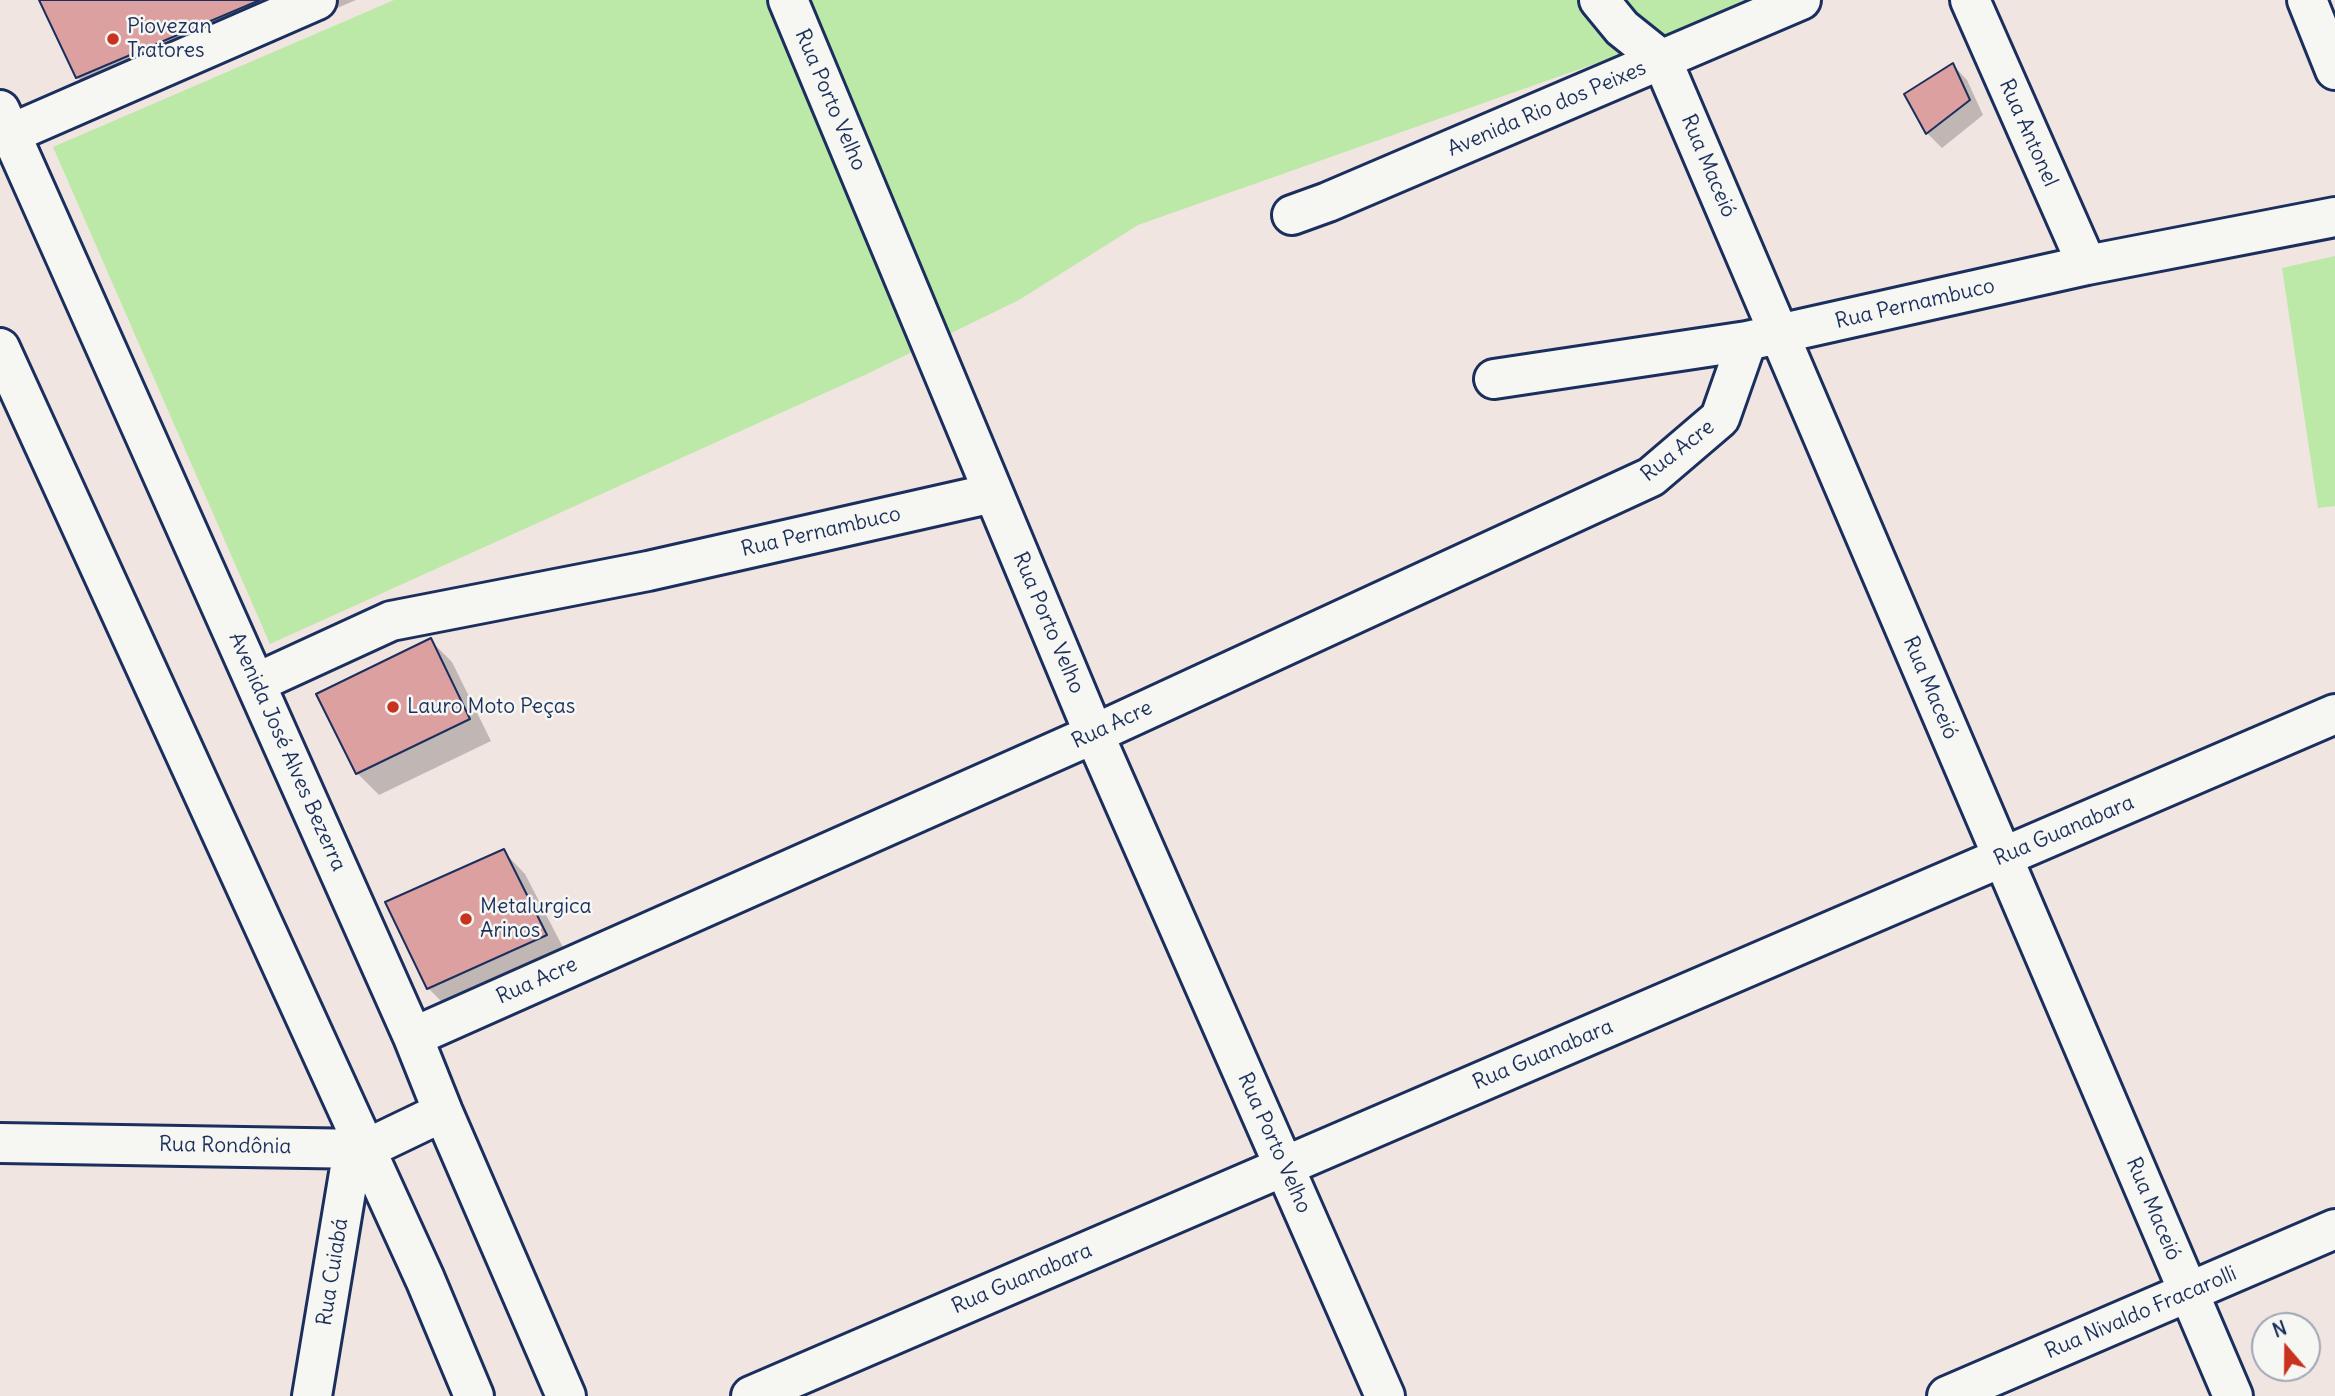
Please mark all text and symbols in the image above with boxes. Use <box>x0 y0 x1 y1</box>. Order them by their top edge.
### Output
place label: Piovezan Tratores <box>127 14 212 64</box>
street label: Rua Porto Velho <box>789 26 871 174</box>
marker: Piovezan Tratores <box>105 31 121 47</box>
street label: Avenida Rio dos Peixes <box>1444 56 1650 162</box>
street label: Rua Antonel <box>1993 75 2063 191</box>
street label: Rua Maceió <box>1675 111 1741 221</box>
street label: Rua Pernambuco <box>1833 273 1997 335</box>
street label: Rua Acre <box>1636 415 1720 487</box>
street label: Rua Pernambuco <box>739 501 903 563</box>
street label: Rua Porto Velho <box>1007 549 1089 697</box>
street label: Avenida José Alves Bezerra <box>223 629 351 875</box>
street label: Rua Maceió <box>1897 633 1963 743</box>
place label: Lauro Moto Peças <box>407 694 575 720</box>
street label: Rua Acre <box>1068 695 1156 755</box>
marker: Lauro Moto Peças <box>385 699 401 715</box>
street label: Rua Guanabara <box>1990 790 2138 872</box>
place label: Metalurgica Arinos <box>480 894 592 944</box>
marker: Metalurgica Arinos <box>458 911 474 927</box>
street label: Rua Acre <box>493 952 581 1010</box>
street label: Rua Guanabara <box>1469 1014 1617 1096</box>
street label: Rua Porto Velho <box>1232 1069 1316 1217</box>
street label: Rua Rondônia <box>159 1132 291 1160</box>
street label: Rua Maceió <box>2120 1154 2186 1264</box>
street label: Rua Cuiabá <box>312 1216 354 1328</box>
street label: Rua Guanabara <box>948 1238 1096 1320</box>
street label: Rua Nivaldo Fracarolli <box>2042 1261 2240 1365</box>
north arrow <box>2251 1312 2321 1382</box>
text: N <box>2269 1316 2290 1343</box>

